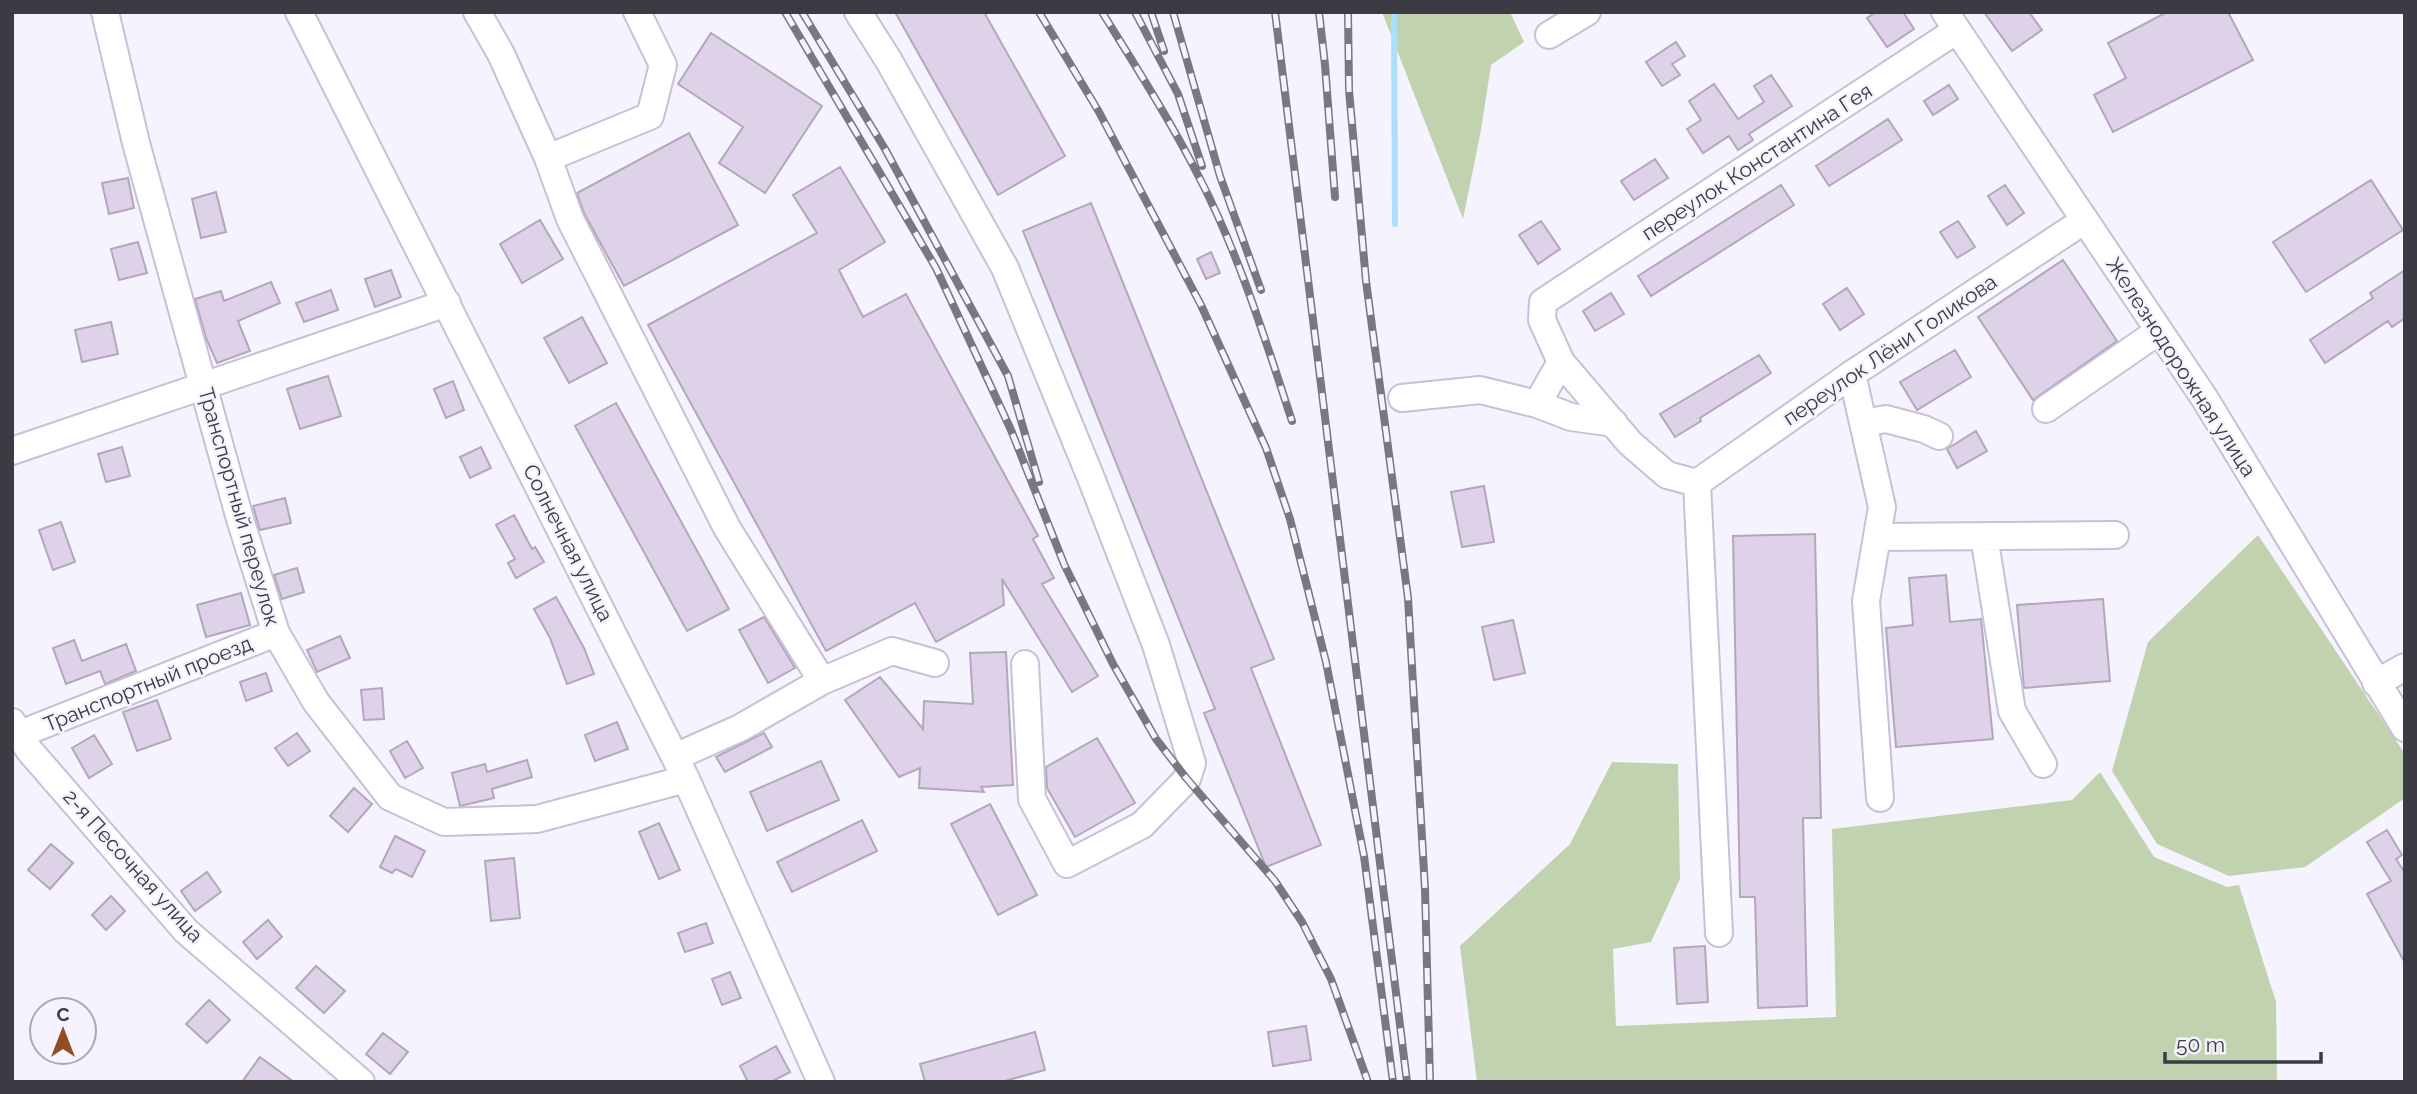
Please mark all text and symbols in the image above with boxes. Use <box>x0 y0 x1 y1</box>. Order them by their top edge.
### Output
street label: переулок Константина Гея <box>1637 78 1877 245</box>
street label: Железнодорожная улица <box>2101 252 2262 481</box>
street label: переулок Лёни Голикова <box>1778 269 2001 430</box>
street label: Транспортный переулок <box>193 385 286 629</box>
street label: Солнечная улица <box>518 460 619 626</box>
street label: Транспортный проезд <box>40 630 256 737</box>
street label: 2-я Песочная улица <box>58 784 209 947</box>
north arrow <box>28 996 98 1066</box>
text: С <box>56 1003 70 1025</box>
scale bar <box>2165 1020 2321 1064</box>
text: 50 m <box>2176 1032 2225 1057</box>

